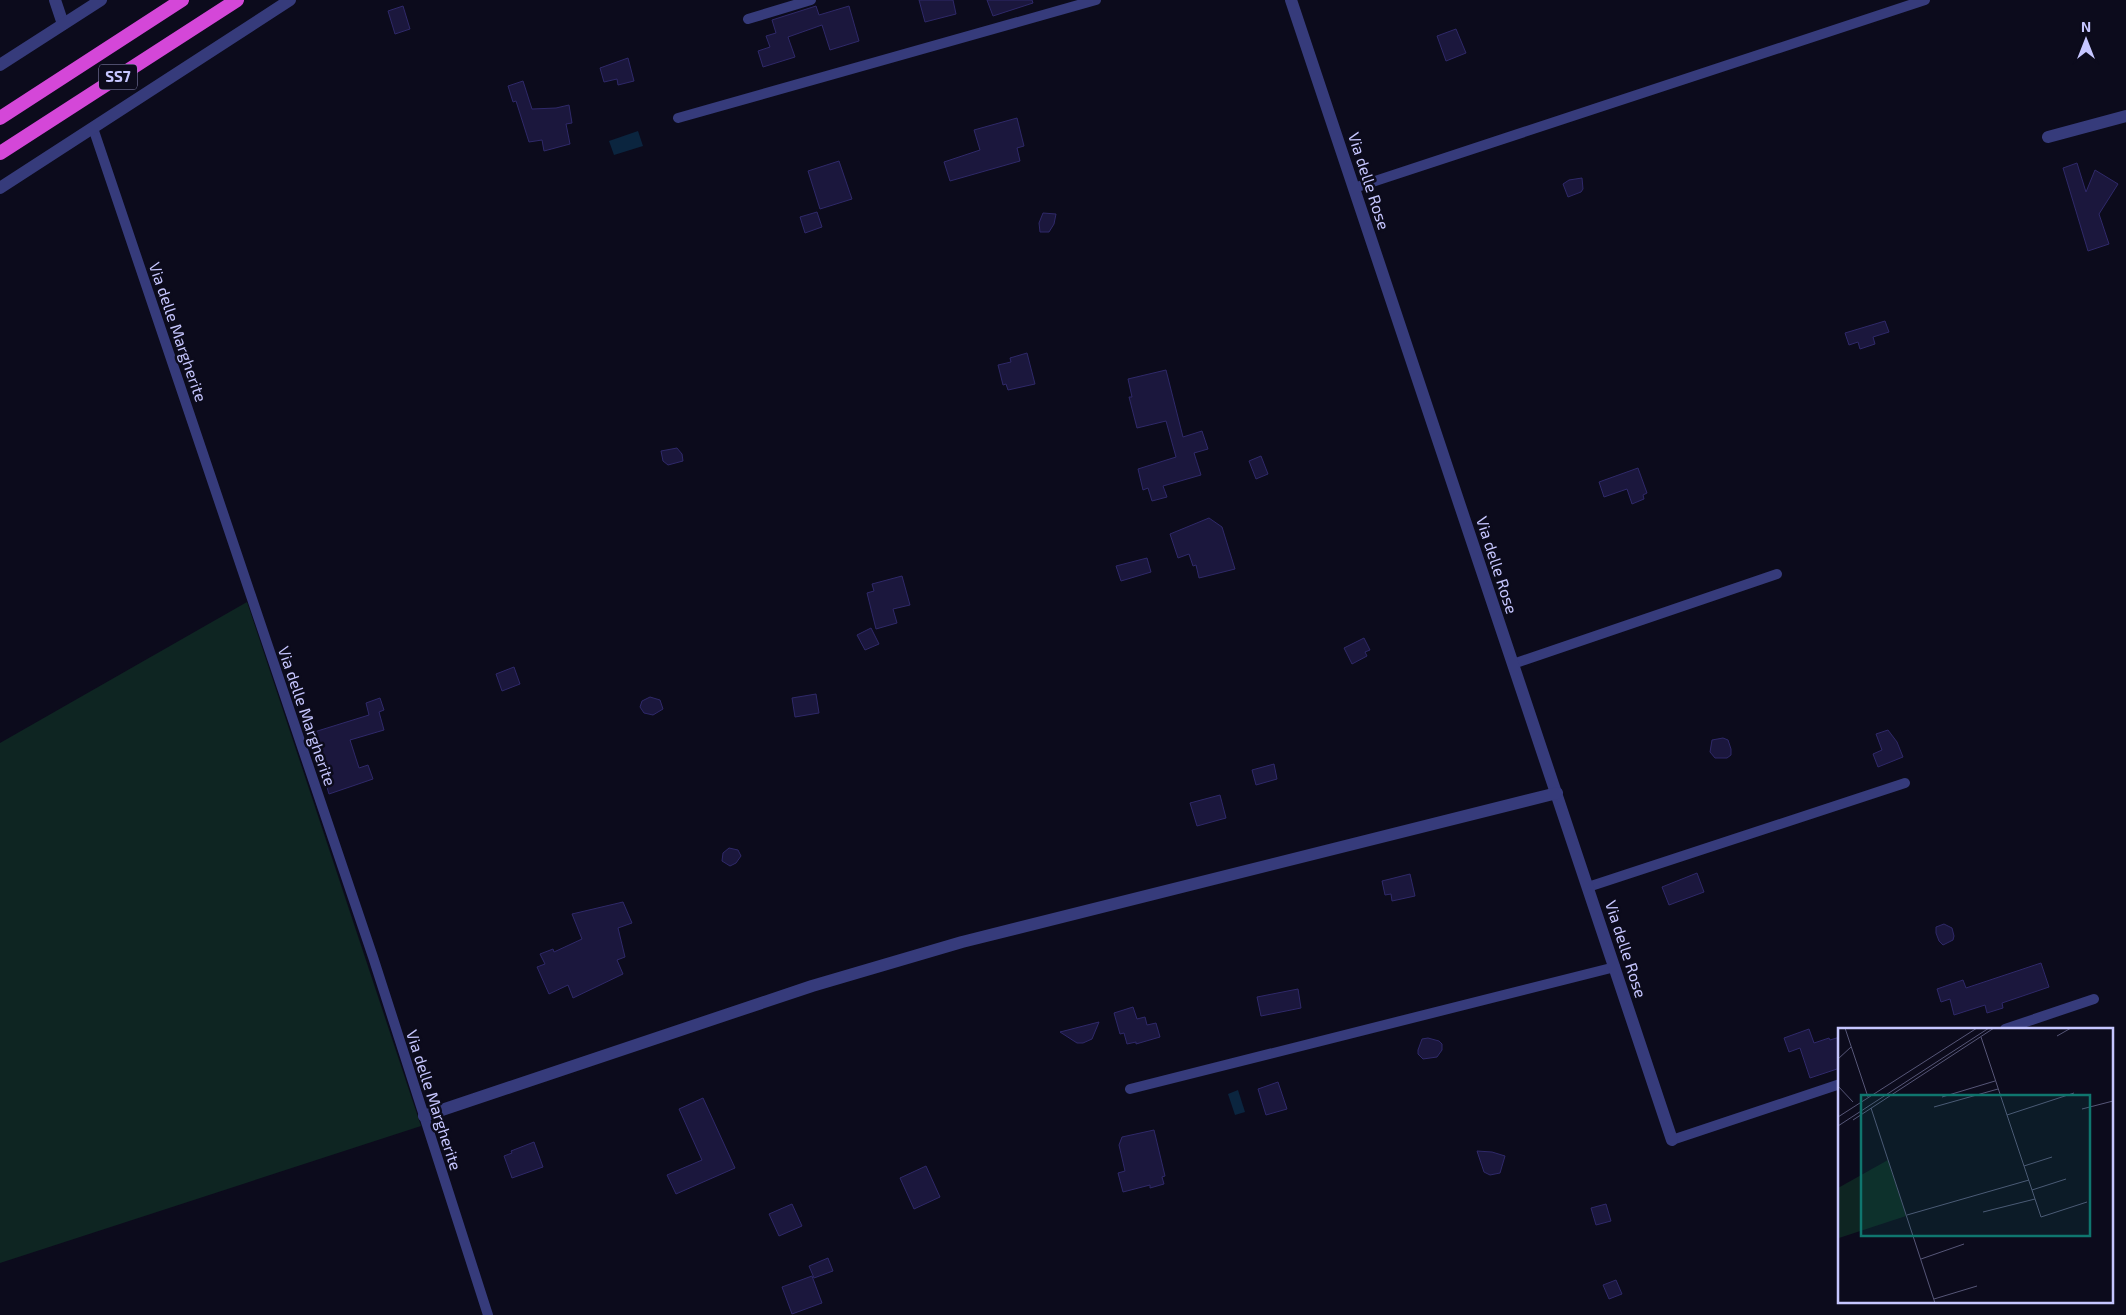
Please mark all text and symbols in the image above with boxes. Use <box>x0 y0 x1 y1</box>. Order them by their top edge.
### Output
north arrow <box>2061 15 2111 65</box>
text: N <box>2081 18 2091 35</box>
road number: SS7 <box>99 64 137 90</box>
street label: Via delle Rose <box>1345 130 1394 232</box>
street label: Via delle Margherite <box>146 259 211 404</box>
street label: Via delle Rose <box>1473 514 1522 616</box>
street label: Via delle Margherite <box>275 643 340 788</box>
street label: Via delle Rose <box>1602 898 1651 1000</box>
street label: Via delle Margherite <box>403 1027 466 1172</box>
inset map <box>1838 1028 2114 1302</box>

